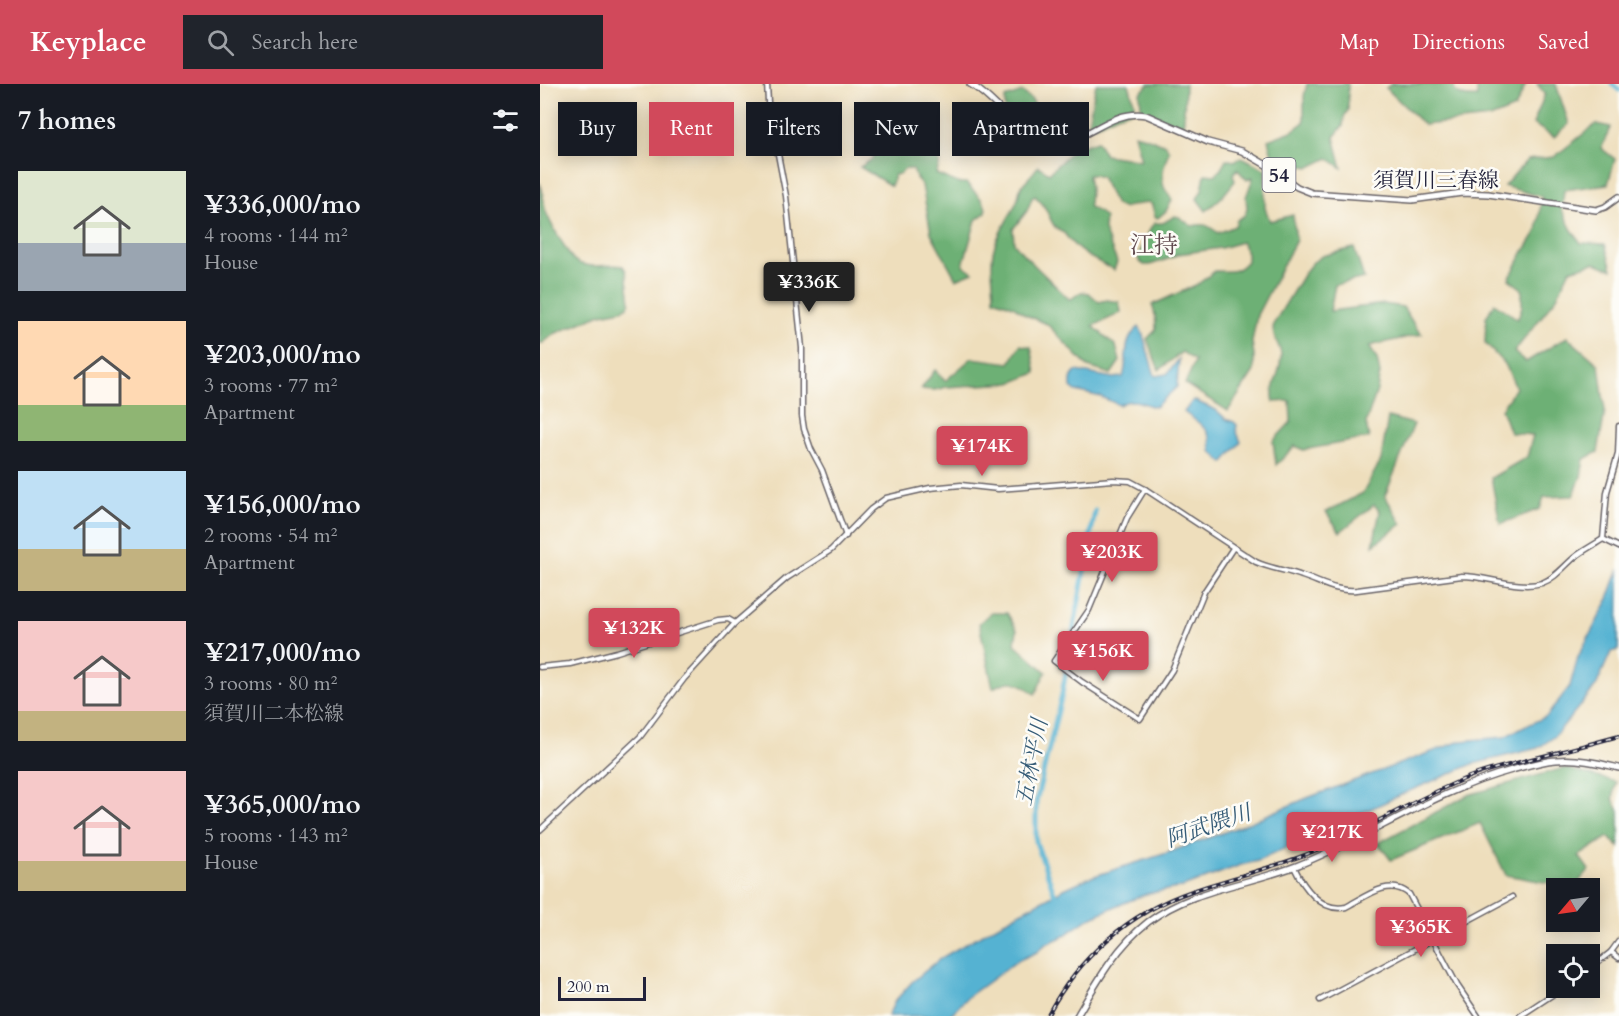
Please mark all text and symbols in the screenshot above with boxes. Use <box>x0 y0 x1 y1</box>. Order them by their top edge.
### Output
search box <box>183 15 603 69</box>
text: Keyplace <box>30 23 147 61</box>
icon: search <box>204 26 237 59</box>
text: Search here <box>252 27 358 57</box>
text: Map <box>1339 28 1379 57</box>
text: Directions <box>1412 28 1505 57</box>
text: Saved <box>1538 28 1589 57</box>
chip: Buy <box>558 102 637 156</box>
chip: Rent <box>649 102 734 156</box>
chip: Filters <box>746 102 842 156</box>
chip: New <box>854 102 940 156</box>
chip: Apartment <box>952 102 1089 156</box>
text: 7 homes <box>18 103 116 138</box>
icon: filters <box>489 104 522 137</box>
road number: 54 <box>1262 158 1296 192</box>
street label: 須賀川三春線 <box>1373 166 1499 195</box>
text: ¥336,000/mo <box>204 187 361 222</box>
icon: home <box>66 195 138 267</box>
text: 4 rooms · 144 m² <box>204 222 348 249</box>
district label: 江持 <box>1130 229 1178 262</box>
text: House <box>204 249 258 276</box>
pin: ¥336K <box>767 262 851 313</box>
text: ¥336K <box>778 268 840 295</box>
text: ¥203,000/mo <box>204 337 361 372</box>
icon: home <box>66 345 138 417</box>
text: 3 rooms · 77 m² <box>204 372 337 399</box>
text: Apartment <box>204 399 295 426</box>
pin: ¥174K <box>940 426 1024 477</box>
text: ¥174K <box>951 432 1013 459</box>
text: ¥156,000/mo <box>204 487 361 522</box>
icon: home <box>66 495 138 567</box>
text: 2 rooms · 54 m² <box>204 522 337 549</box>
pin: ¥203K <box>1070 532 1154 583</box>
text: ¥203K <box>1081 538 1143 565</box>
text: Apartment <box>204 549 295 576</box>
pin: ¥132K <box>592 608 676 659</box>
text: ¥132K <box>603 614 665 641</box>
pin: ¥156K <box>1061 631 1145 682</box>
text: ¥217,000/mo <box>204 635 361 670</box>
text: ¥156K <box>1072 637 1134 664</box>
icon: home <box>66 645 138 717</box>
text: 3 rooms · 80 m² <box>204 670 337 697</box>
text: 須賀川二本松線 <box>204 700 344 727</box>
water label: 五林平川 <box>1009 714 1055 808</box>
text: ¥365,000/mo <box>204 787 361 822</box>
icon: home <box>66 795 138 867</box>
water label: 阿武隈川 <box>1162 797 1257 854</box>
pin: ¥217K <box>1290 812 1374 863</box>
text: ¥217K <box>1301 818 1363 845</box>
text: 5 rooms · 143 m² <box>204 822 348 849</box>
text: House <box>204 849 258 876</box>
north arrow <box>1546 878 1600 932</box>
map controls <box>1546 878 1600 998</box>
pin: ¥365K <box>1379 907 1463 958</box>
text: ¥365K <box>1390 913 1452 940</box>
button: locate <box>1546 944 1600 998</box>
scale bar <box>558 974 646 1002</box>
text: 200 m <box>567 976 609 998</box>

